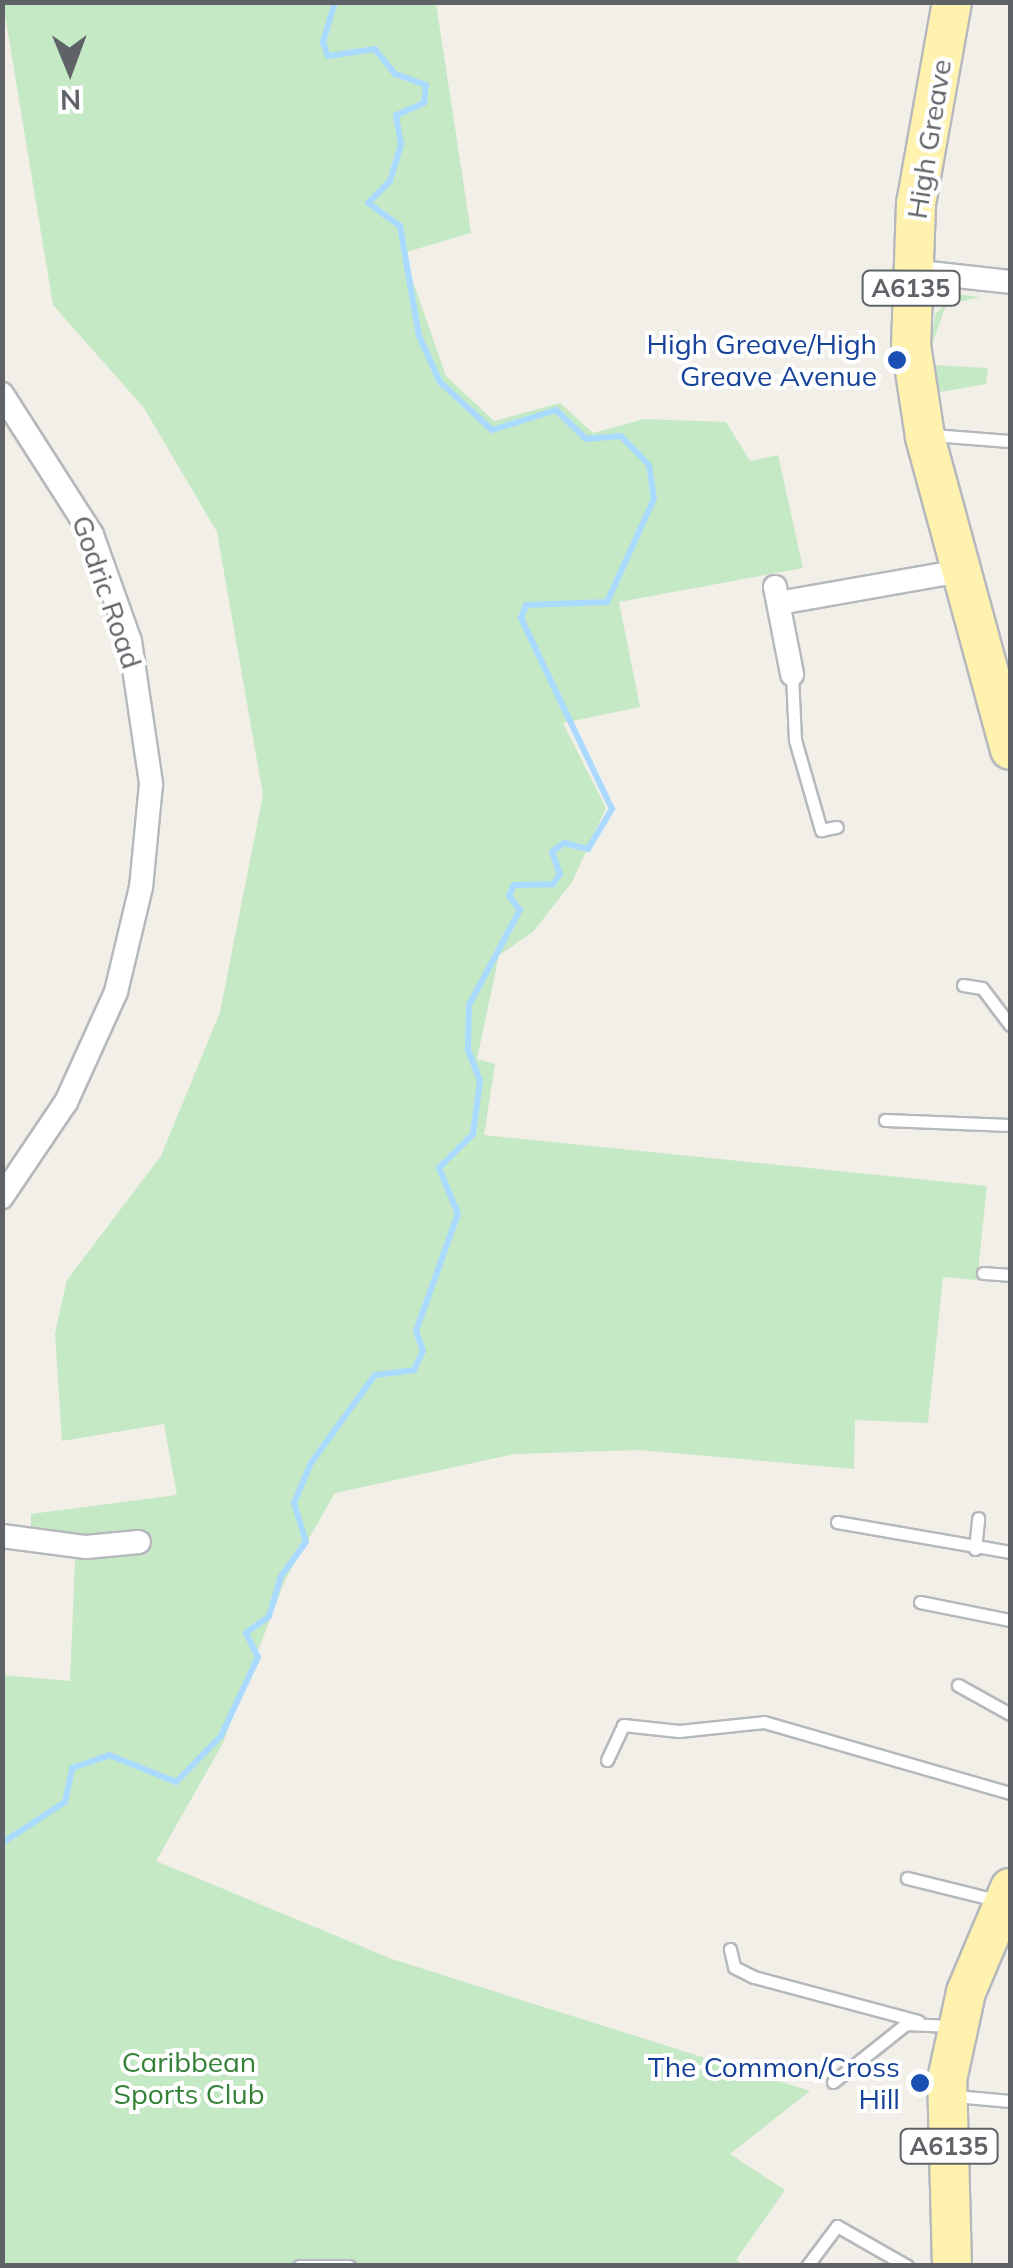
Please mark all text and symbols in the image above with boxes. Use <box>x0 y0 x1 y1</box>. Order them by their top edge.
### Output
north arrow <box>20 20 120 120</box>
street label: High Greave <box>900 57 958 221</box>
text: N <box>60 83 81 118</box>
road number: A6135 <box>861 268 961 308</box>
place label: High Greave/High Greave Avenue <box>647 327 877 393</box>
marker: High Greave/High Greave Avenue <box>886 349 908 371</box>
street label: Godric Road <box>65 511 149 673</box>
park label: Caribbean Sports Club <box>114 2045 264 2111</box>
place label: The Common/Cross Hill <box>648 2050 900 2116</box>
marker: The Common/Cross Hill <box>909 2072 931 2094</box>
road number: A6135 <box>899 2126 999 2166</box>

